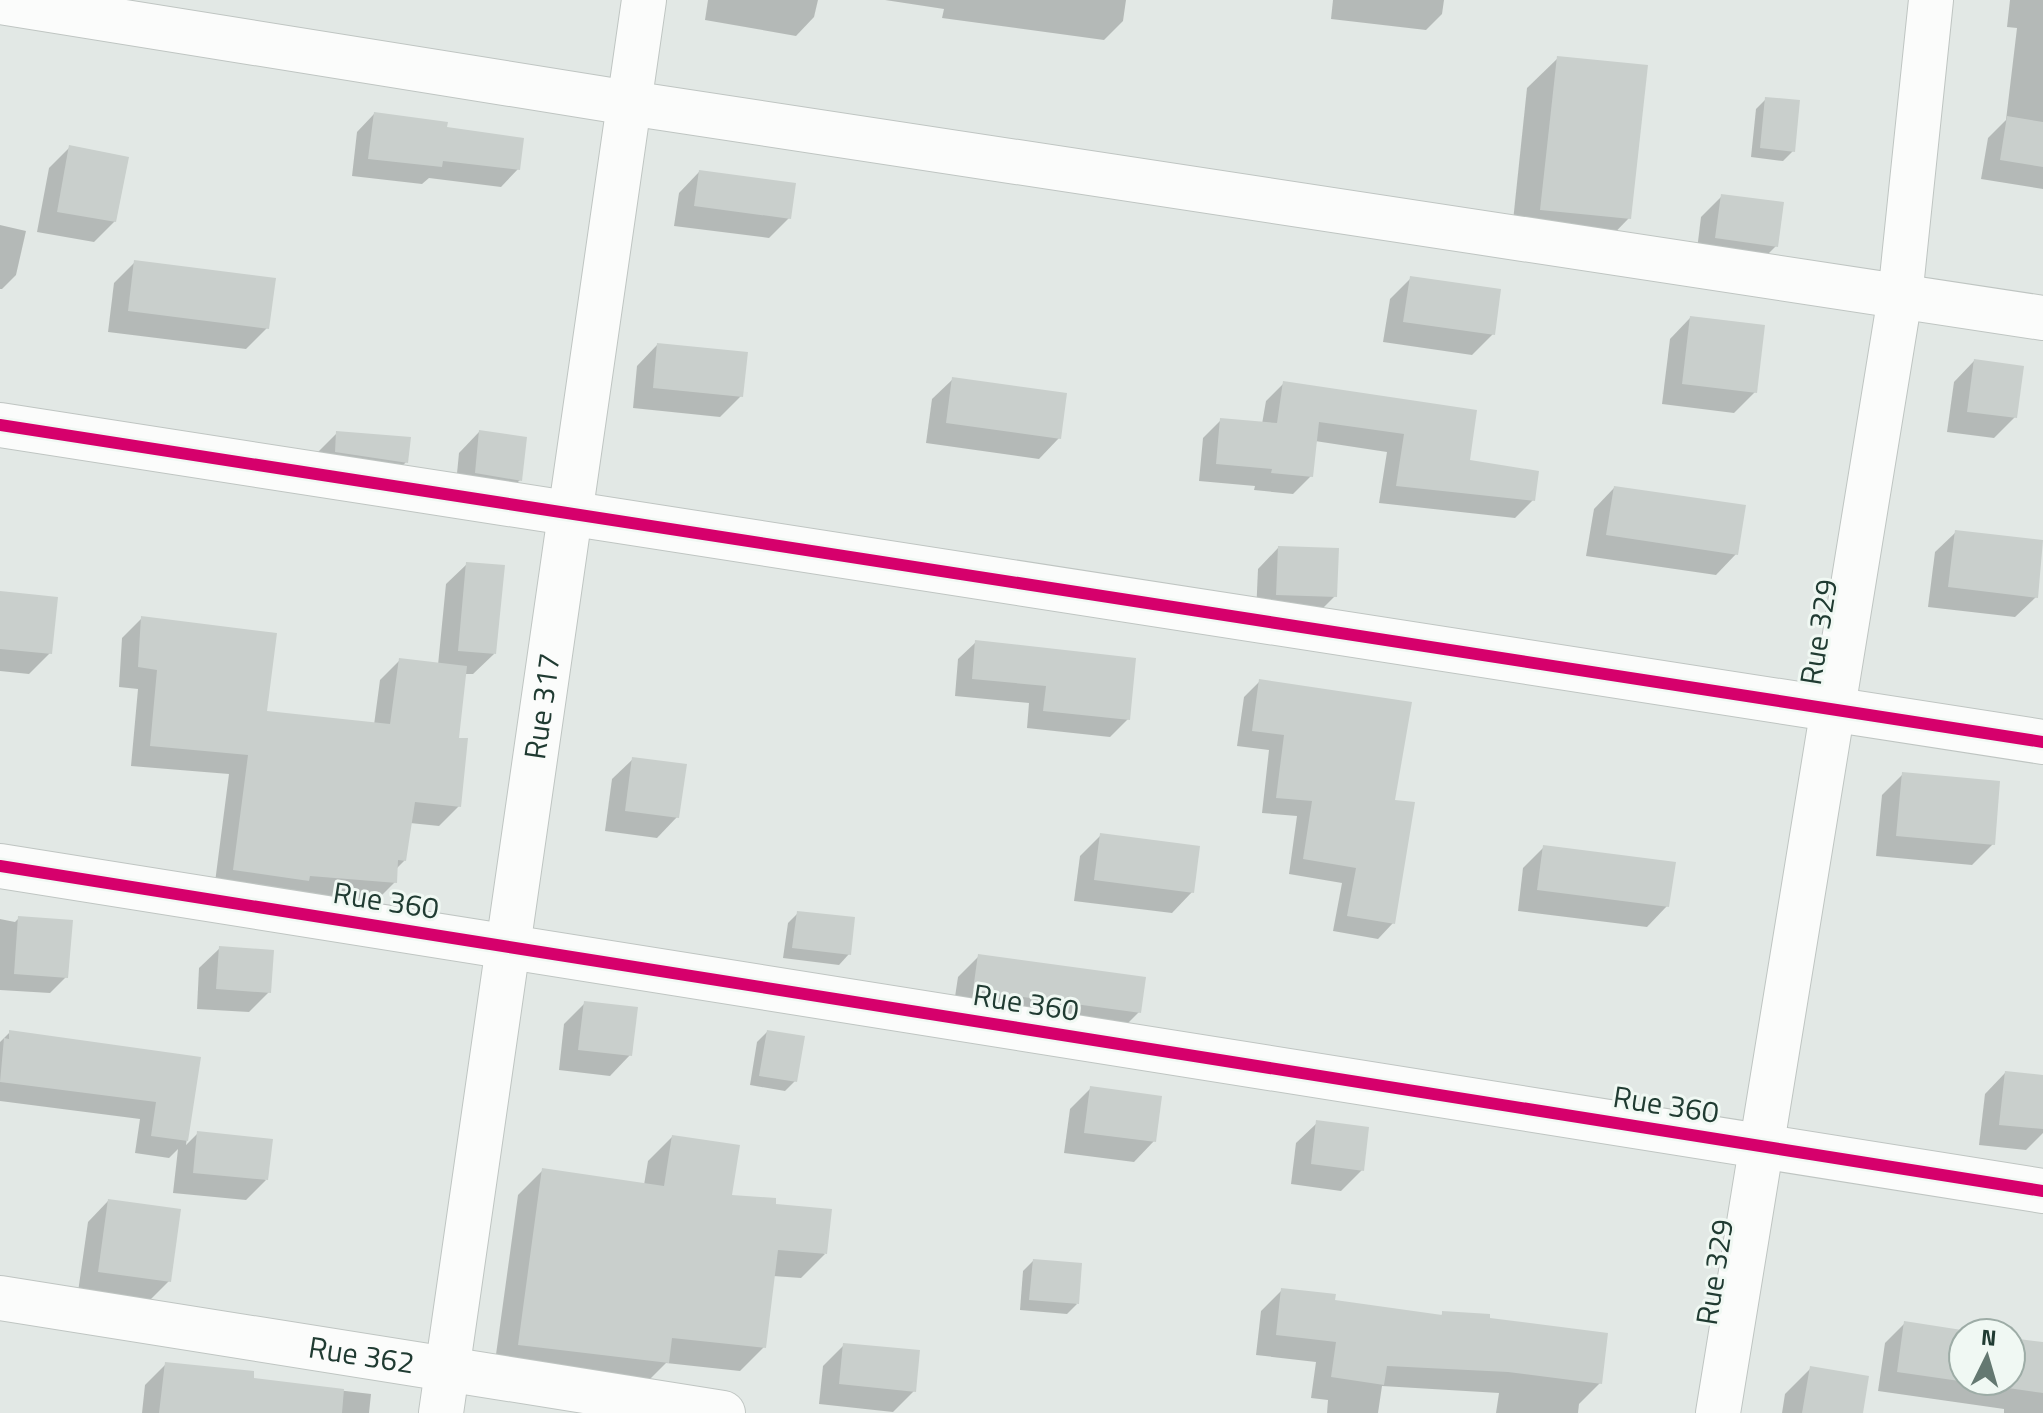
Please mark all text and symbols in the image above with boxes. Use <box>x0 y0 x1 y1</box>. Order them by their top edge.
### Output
street label: Rue 329 <box>1787 576 1849 688</box>
street label: Rue 317 <box>511 650 572 762</box>
street label: Rue 360 <box>330 869 442 931</box>
street label: Rue 360 <box>970 971 1082 1033</box>
street label: Rue 360 <box>1610 1073 1722 1135</box>
street label: Rue 329 <box>1683 1216 1745 1328</box>
north arrow <box>1947 1317 2027 1397</box>
text: N <box>1980 1319 1998 1355</box>
street label: Rue 362 <box>305 1323 418 1386</box>

